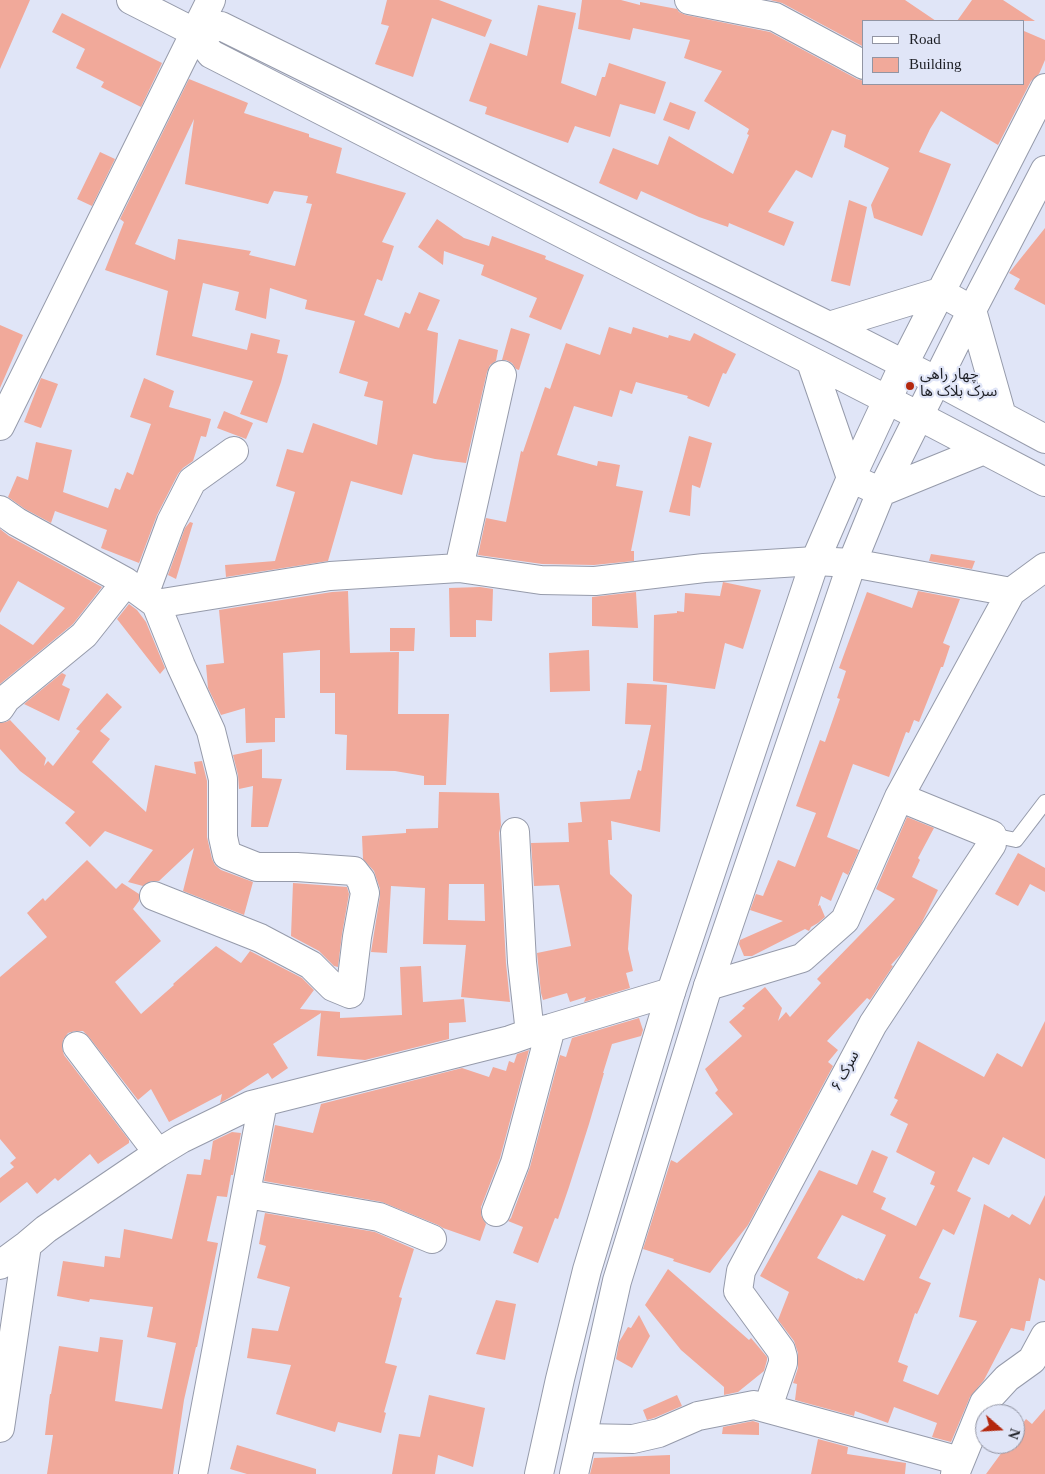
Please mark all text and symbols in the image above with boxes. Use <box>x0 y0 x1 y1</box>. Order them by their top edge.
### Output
legend <box>862 20 1025 85</box>
text: Road <box>909 31 941 47</box>
text: Building <box>909 56 962 72</box>
place label: چهار راهی سرک بلاک ها <box>920 368 997 403</box>
marker: چهار راهی سرک بلاک ها <box>904 380 916 392</box>
street label: سرک ۶ <box>829 1049 865 1095</box>
north arrow <box>975 1404 1025 1454</box>
text: N <box>1005 1426 1022 1441</box>

